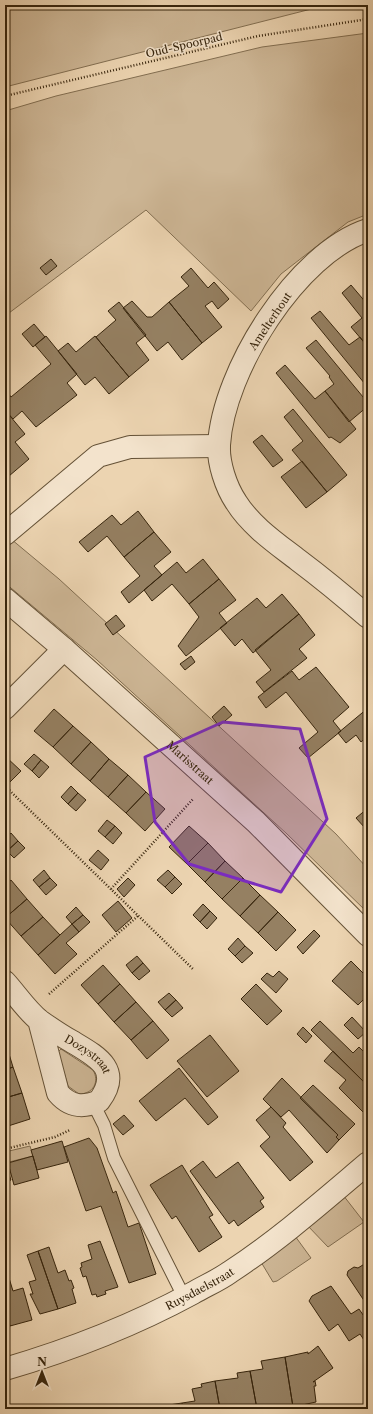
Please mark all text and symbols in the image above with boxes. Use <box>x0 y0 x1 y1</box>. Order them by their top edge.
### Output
street label: Oud-Spoorpad <box>144 29 224 61</box>
street label: Amelterhout <box>245 289 295 353</box>
street label: Marisstraat <box>164 738 216 787</box>
street label: Dozystraat <box>62 1032 114 1075</box>
street label: Ruysdaelstraat <box>163 1264 237 1313</box>
north arrow <box>22 1352 62 1392</box>
text: N <box>37 1355 47 1369</box>

